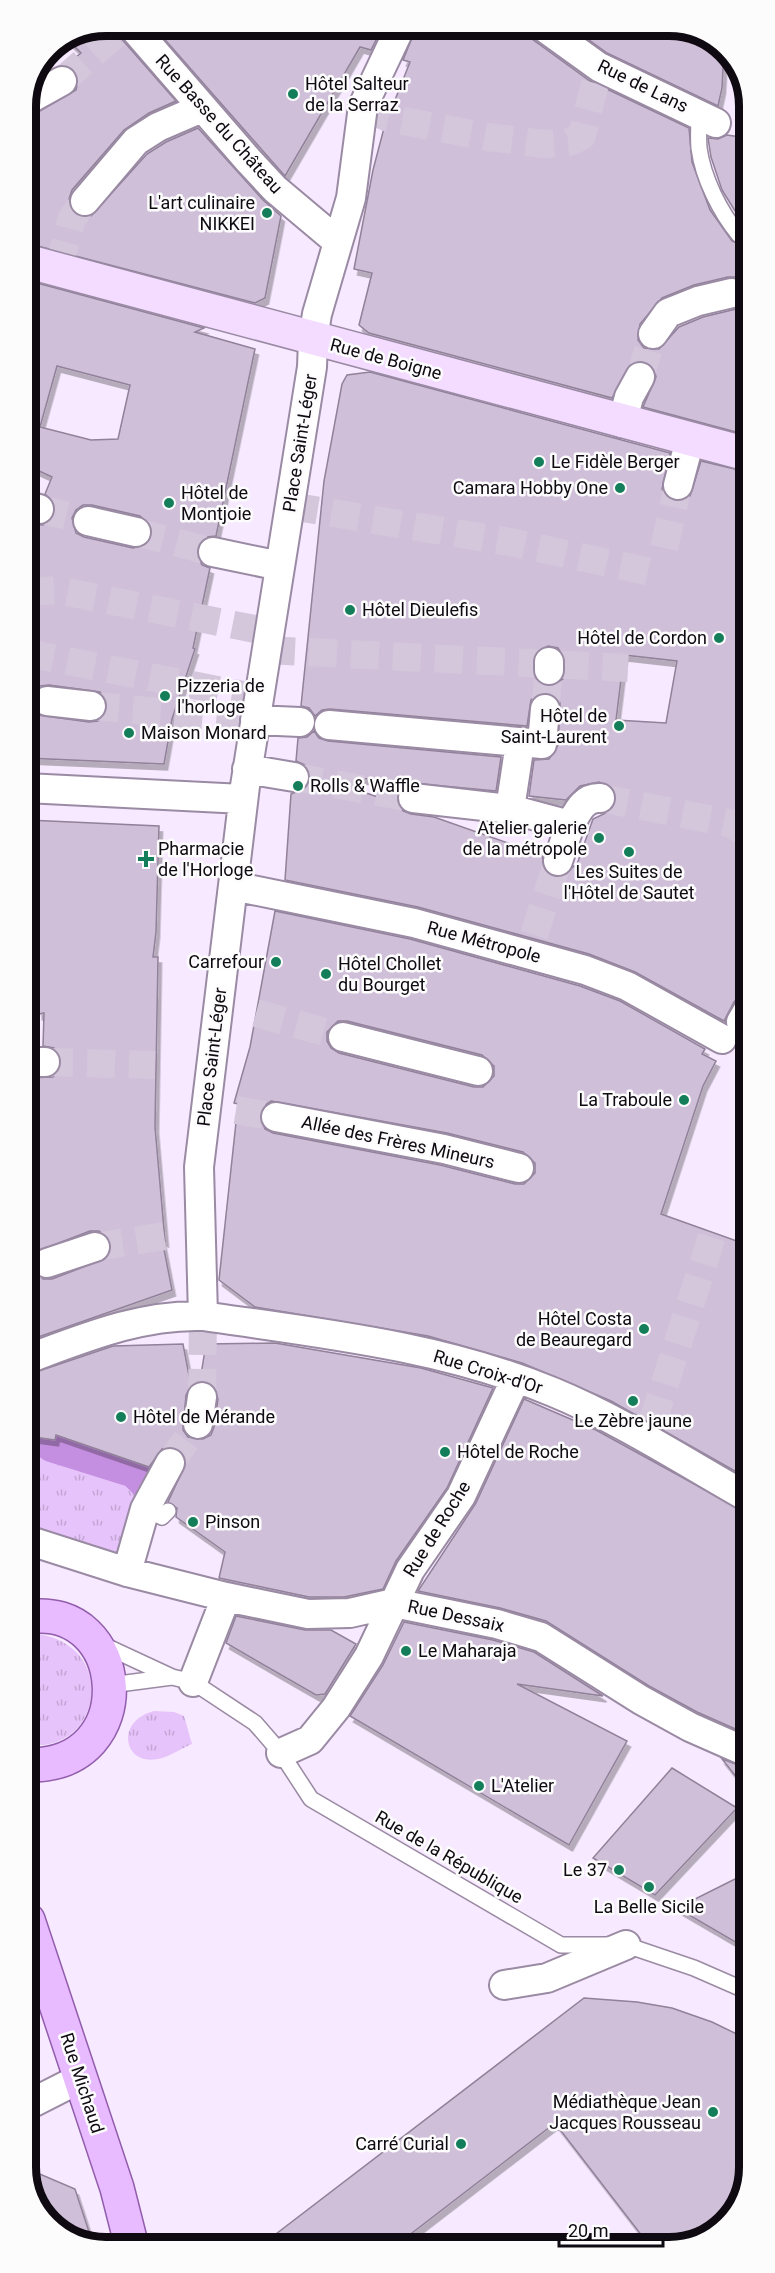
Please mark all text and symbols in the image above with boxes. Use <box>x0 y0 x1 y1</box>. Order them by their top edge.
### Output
street label: Rue Basse du Château <box>151 50 287 197</box>
street label: Rue de Lans <box>595 55 692 116</box>
place label: Hôtel Salteur de la Serraz <box>305 73 409 115</box>
marker: Hôtel Salteur de la Serraz <box>286 87 300 101</box>
place label: L'art culinaire NIKKEI <box>148 192 255 234</box>
marker: L'art culinaire NIKKEI <box>260 206 274 220</box>
street label: Rue de Boigne <box>328 334 444 383</box>
street label: Place Saint-Léger <box>278 372 321 514</box>
place label: Le Fidèle Berger <box>551 451 680 472</box>
marker: Le Fidèle Berger <box>532 455 546 469</box>
place label: Camara Hobby One <box>453 477 608 498</box>
marker: Camara Hobby One <box>613 481 627 495</box>
place label: Hôtel de Montjoie <box>181 482 251 524</box>
marker: Hôtel de Montjoie <box>162 496 176 510</box>
place label: Hôtel Dieulefis <box>362 599 478 620</box>
marker: Hôtel Dieulefis <box>343 603 357 617</box>
place label: Hôtel de Cordon <box>577 627 707 648</box>
marker: Hôtel de Cordon <box>712 631 726 645</box>
place label: Pizzeria de l'horloge <box>177 675 264 717</box>
marker: Pizzeria de l'horloge <box>158 689 172 703</box>
place label: Hôtel de Saint-Laurent <box>501 705 607 747</box>
marker: Hôtel de Saint-Laurent <box>612 719 626 733</box>
place label: Maison Monard <box>141 722 267 743</box>
marker: Maison Monard <box>122 726 136 740</box>
place label: Rolls & Waffle <box>310 775 420 796</box>
marker: Rolls & Waffle <box>291 779 305 793</box>
place label: Atelier galerie de la métropole <box>463 817 587 859</box>
marker: Atelier galerie de la métropole <box>592 831 606 845</box>
place label: Pharmacie de l'Horloge <box>158 838 253 880</box>
marker: Les Suites de l'Hôtel de Sautet <box>622 845 636 859</box>
marker: Pharmacie de l'Horloge <box>139 852 153 866</box>
place label: Les Suites de l'Hôtel de Sautet <box>564 861 695 903</box>
street label: Rue Métropole <box>425 916 543 967</box>
place label: Carrefour <box>188 951 264 972</box>
place label: Hôtel Chollet du Bourget <box>338 953 442 995</box>
marker: Carrefour <box>269 955 283 969</box>
marker: Hôtel Chollet du Bourget <box>319 967 333 981</box>
street label: Place Saint-Léger <box>193 986 230 1128</box>
place label: La Traboule <box>579 1089 672 1110</box>
marker: La Traboule <box>677 1093 691 1107</box>
street label: Allée des Frères Mineurs <box>300 1111 497 1172</box>
place label: Hôtel Costa de Beauregard <box>516 1308 632 1350</box>
marker: Hôtel Costa de Beauregard <box>637 1322 651 1336</box>
street label: Rue Croix-d'Or <box>431 1345 545 1398</box>
marker: Le Zèbre jaune <box>626 1394 640 1408</box>
place label: Hôtel de Mérande <box>133 1406 275 1427</box>
marker: Hôtel de Mérande <box>114 1410 128 1424</box>
place label: Le Zèbre jaune <box>574 1410 692 1431</box>
place label: Hôtel de Roche <box>457 1441 579 1462</box>
marker: Hôtel de Roche <box>438 1445 452 1459</box>
street label: Rue de Roche <box>399 1477 474 1581</box>
place label: Pinson <box>205 1511 260 1532</box>
marker: Pinson <box>186 1515 200 1529</box>
street label: Rue Dessaix <box>406 1595 506 1636</box>
place label: Le Maharaja <box>418 1640 517 1661</box>
marker: Le Maharaja <box>399 1644 413 1658</box>
place label: L'Atelier <box>491 1775 554 1796</box>
marker: L'Atelier <box>472 1779 486 1793</box>
street label: Rue de la République <box>372 1806 527 1907</box>
place label: Le 37 <box>563 1859 607 1880</box>
marker: Le 37 <box>612 1863 626 1877</box>
marker: La Belle Sicile <box>642 1880 656 1894</box>
place label: La Belle Sicile <box>594 1896 704 1917</box>
street label: Rue Michaud <box>56 2030 109 2136</box>
place label: Médiathèque Jean Jacques Rousseau <box>549 2091 701 2133</box>
marker: Médiathèque Jean Jacques Rousseau <box>706 2105 720 2119</box>
place label: Carré Curial <box>355 2133 449 2154</box>
marker: Carré Curial <box>454 2137 468 2151</box>
scale bar <box>559 2210 662 2248</box>
text: 20 m <box>568 2220 608 2241</box>

